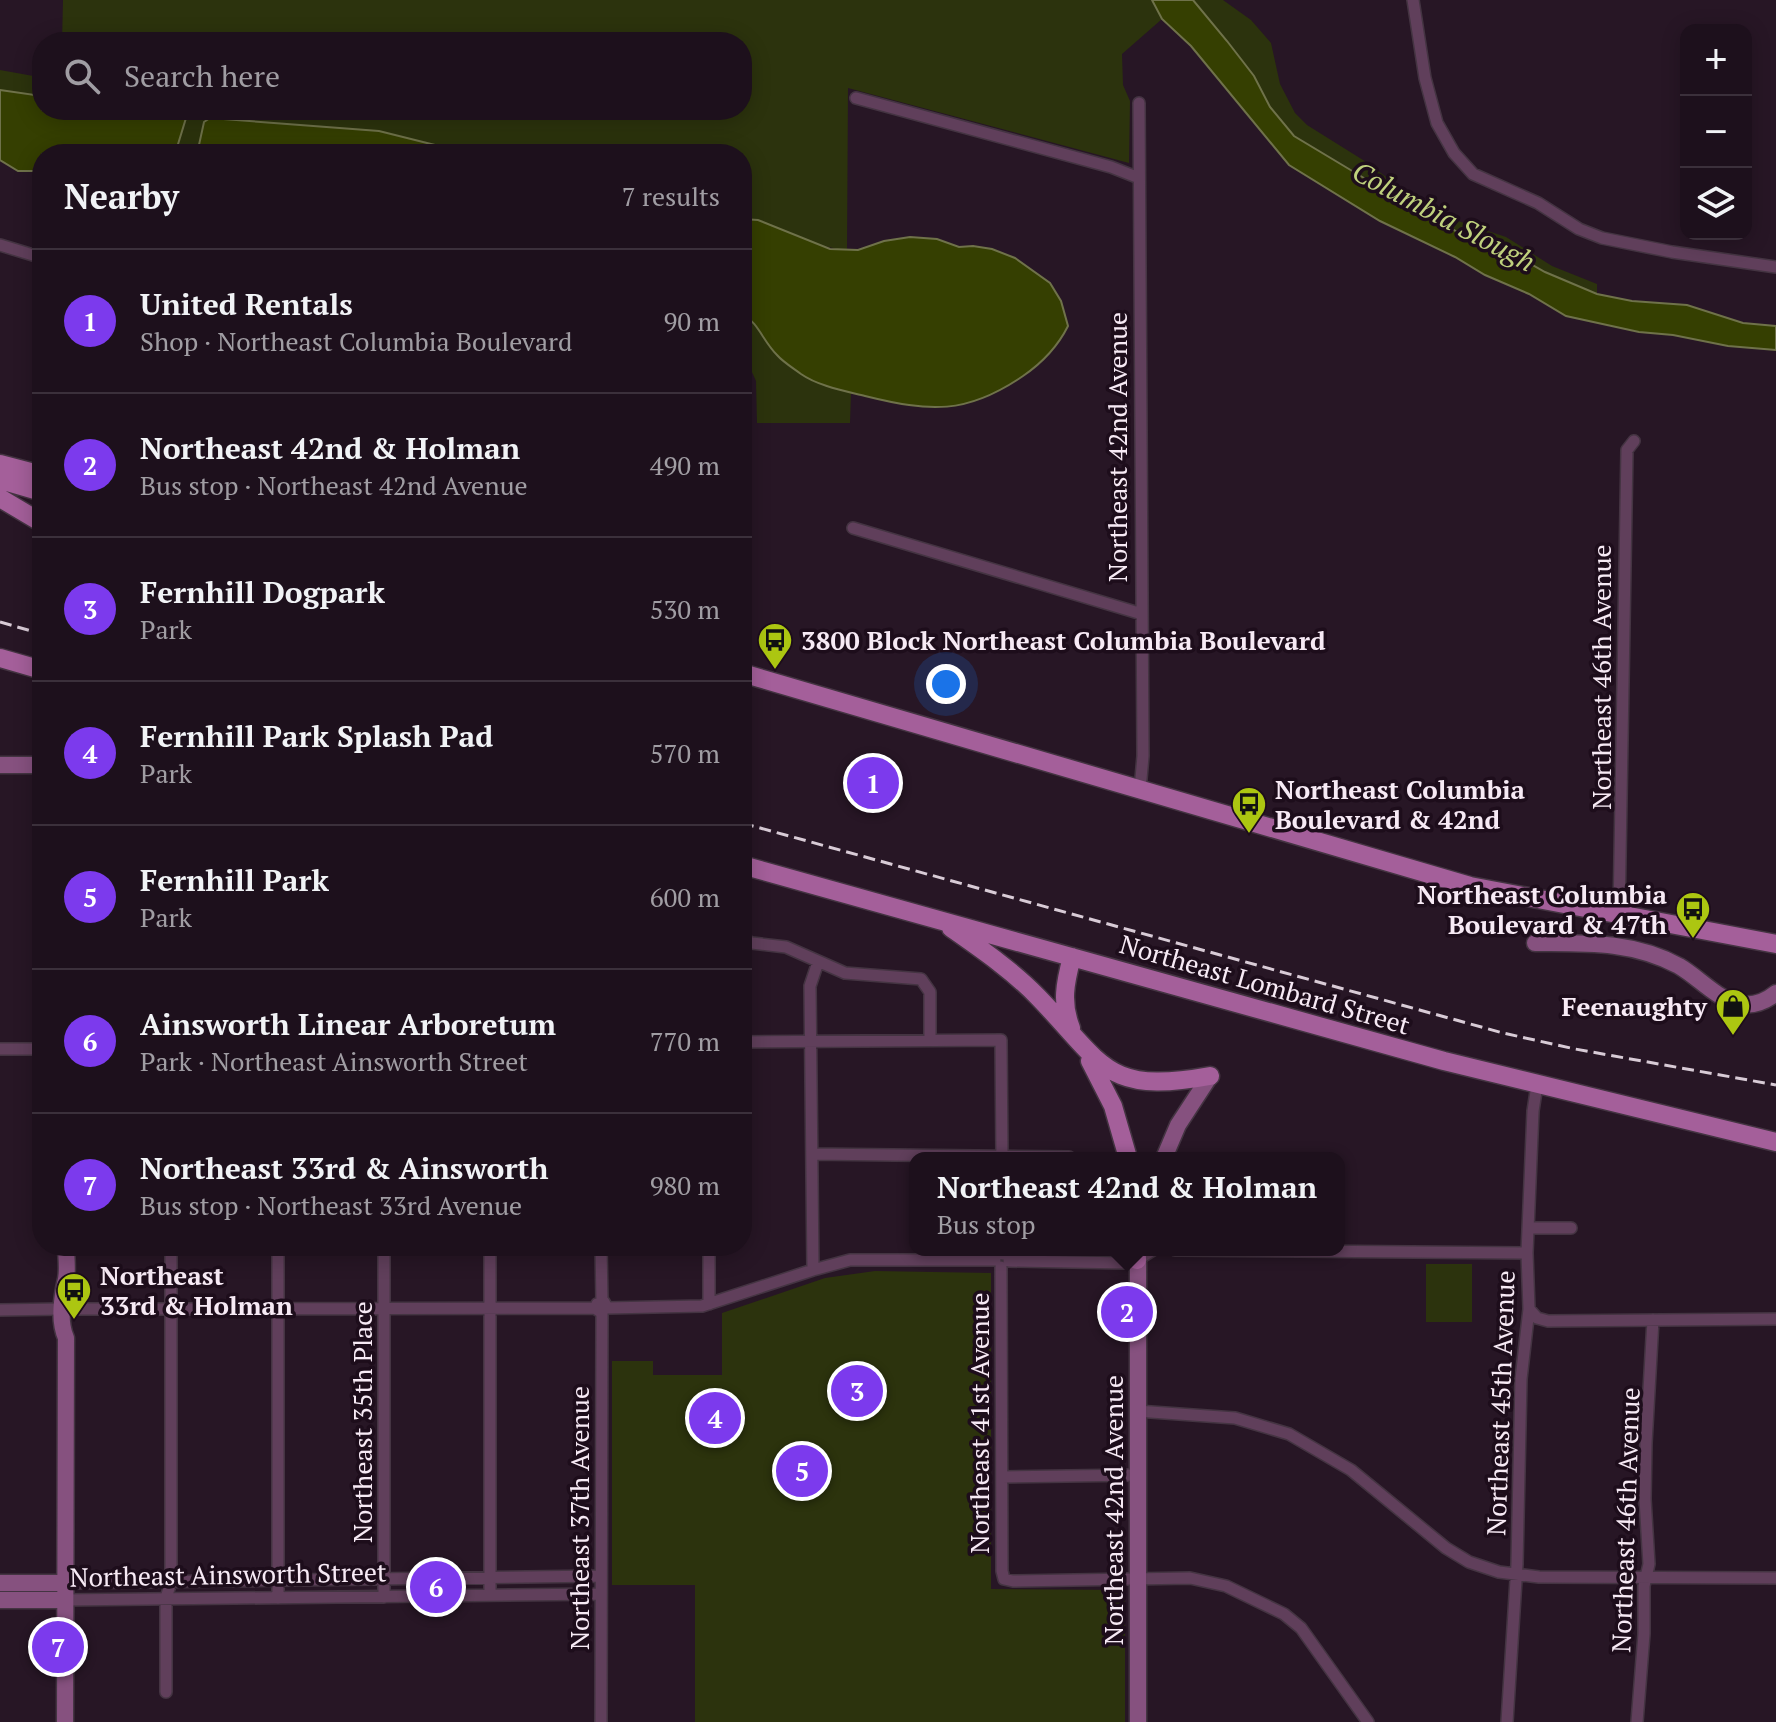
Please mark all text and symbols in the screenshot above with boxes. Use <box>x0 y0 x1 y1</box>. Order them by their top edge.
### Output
map controls <box>1680 24 1752 240</box>
button: + <box>1680 24 1752 96</box>
search box <box>32 32 752 120</box>
icon: search <box>60 54 104 98</box>
text: Search here <box>124 56 280 96</box>
button: − <box>1680 96 1752 168</box>
water label: Columbia Slough <box>1346 152 1542 280</box>
button: layers <box>1680 168 1752 240</box>
text: Nearby <box>64 174 179 219</box>
text: 7 results <box>622 179 720 213</box>
text: United Rentals <box>140 284 353 324</box>
text: 1 <box>83 304 97 338</box>
text: 90 m <box>664 304 720 338</box>
street label: Northeast 42nd Avenue <box>1100 312 1134 582</box>
text: Shop · Northeast Columbia Boulevard <box>140 324 572 358</box>
text: Northeast 42nd & Holman <box>140 428 520 468</box>
text: 2 <box>83 448 97 482</box>
text: 490 m <box>650 448 720 482</box>
text: Bus stop · Northeast 42nd Avenue <box>140 468 528 502</box>
street label: Northeast 46th Avenue <box>1584 544 1618 810</box>
text: Fernhill Dogpark <box>140 572 385 612</box>
text: 3 <box>83 592 97 626</box>
text: 530 m <box>650 592 720 626</box>
text: Park <box>140 612 192 646</box>
bus stop icon: 3800 Block Northeast Columbia Boulevard <box>756 621 794 671</box>
place label: 3800 Block Northeast Columbia Boulevard <box>801 623 1326 657</box>
your location <box>926 664 966 704</box>
text: Fernhill Park Splash Pad <box>140 716 493 756</box>
text: 4 <box>83 736 97 770</box>
text: 570 m <box>650 736 720 770</box>
pin: 1 <box>847 753 899 813</box>
text: Park <box>140 756 192 790</box>
place label: Northeast Columbia Boulevard & 42nd <box>1275 772 1526 836</box>
bus stop icon: Northeast Columbia Boulevard & 42nd <box>1230 785 1268 835</box>
text: Fernhill Park <box>140 860 329 900</box>
place label: Northeast Columbia Boulevard & 47th <box>1417 877 1668 941</box>
text: 5 <box>83 880 97 914</box>
text: 600 m <box>650 880 720 914</box>
bus stop icon: Northeast Columbia Boulevard & 47th <box>1674 890 1712 940</box>
text: Park <box>140 900 192 934</box>
street label: Northeast Lombard Street <box>1116 926 1414 1042</box>
shop icon: Feenaughty <box>1714 987 1752 1037</box>
place label: Feenaughty <box>1561 989 1708 1023</box>
text: Ainsworth Linear Arboretum <box>140 1004 556 1044</box>
text: 6 <box>83 1024 97 1058</box>
text: 770 m <box>650 1024 720 1058</box>
text: Park · Northeast Ainsworth Street <box>140 1044 528 1078</box>
text: Northeast 33rd & Ainsworth <box>140 1148 548 1188</box>
popup <box>909 1152 1345 1256</box>
text: Northeast 42nd & Holman <box>937 1167 1317 1207</box>
text: 7 <box>83 1168 97 1202</box>
text: 980 m <box>650 1168 720 1202</box>
text: Bus stop · Northeast 33rd Avenue <box>140 1188 522 1222</box>
text: Bus stop <box>937 1207 1036 1241</box>
place label: Northeast 33rd & Holman <box>100 1258 293 1322</box>
street label: Northeast 45th Avenue <box>1478 1270 1522 1536</box>
bus stop icon: Northeast 33rd & Holman <box>55 1271 93 1321</box>
pin: 2 <box>1101 1282 1153 1342</box>
street label: Northeast 41st Avenue <box>962 1292 996 1554</box>
street label: Northeast 35th Place <box>345 1301 379 1543</box>
pin: 3 <box>831 1361 883 1421</box>
street label: Northeast 42nd Avenue <box>1096 1375 1130 1645</box>
street label: Northeast 37th Avenue <box>562 1386 596 1650</box>
street label: Northeast 46th Avenue <box>1603 1387 1647 1653</box>
pin: 4 <box>689 1388 741 1448</box>
pin: 5 <box>776 1441 828 1501</box>
street label: Northeast Ainsworth Street <box>69 1554 387 1594</box>
pin: 6 <box>410 1557 462 1617</box>
pin: 7 <box>32 1617 84 1677</box>

